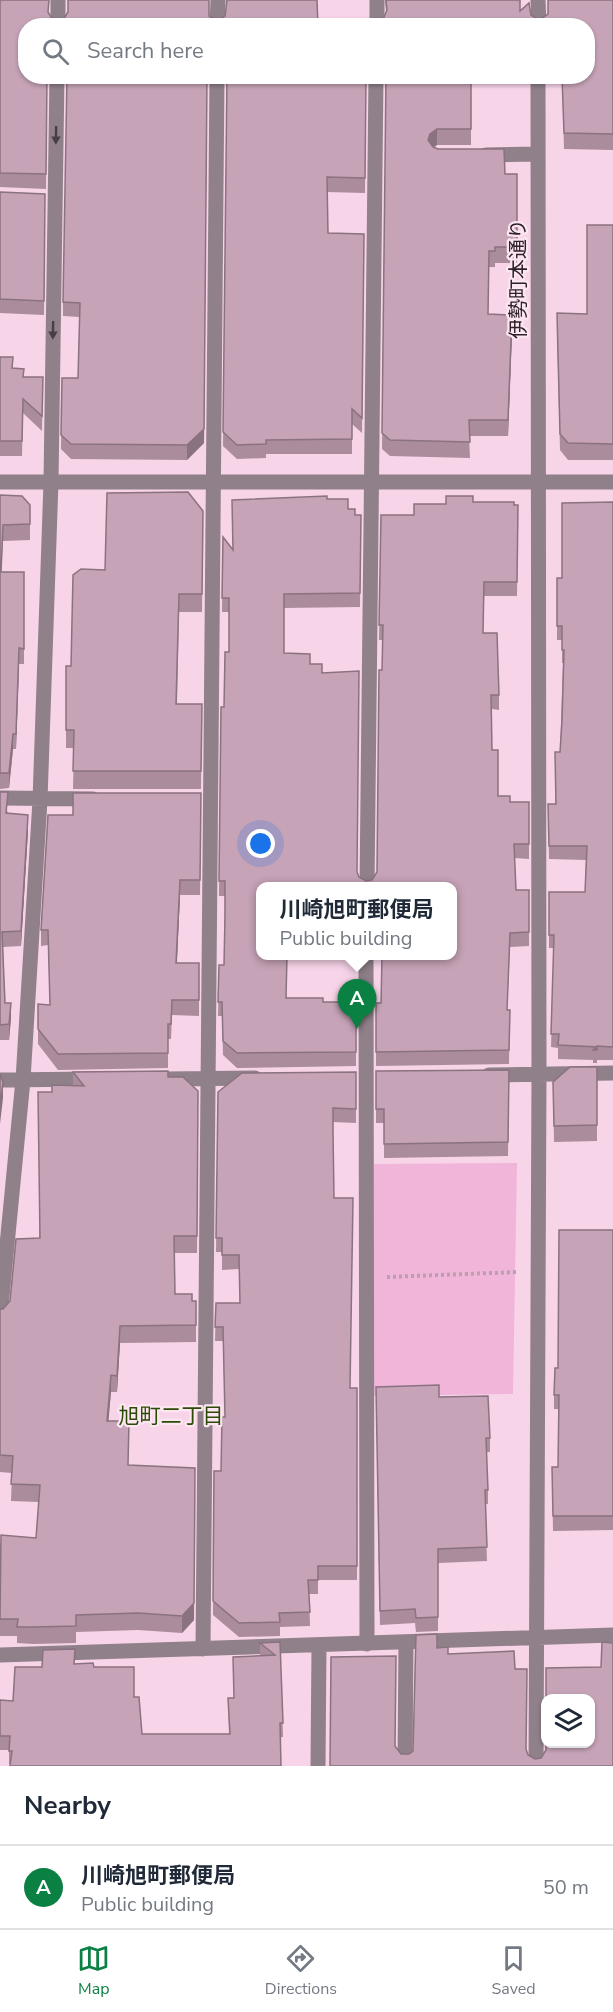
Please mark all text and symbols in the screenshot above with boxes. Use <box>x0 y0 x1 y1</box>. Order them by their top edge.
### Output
search box <box>18 18 595 84</box>
icon: search <box>39 35 72 68</box>
text: Search here <box>87 36 204 66</box>
one-way arrow <box>51 125 61 144</box>
street label: 伊勢町本通り <box>505 219 532 339</box>
one-way arrow <box>49 320 58 339</box>
your location <box>246 829 275 858</box>
popup <box>256 882 457 960</box>
text: 川崎旭町郵便局 <box>279 895 434 925</box>
text: Public building <box>279 925 413 952</box>
pin: A <box>338 980 376 1029</box>
district label: 旭町二丁目 <box>119 1402 224 1430</box>
map controls <box>541 1694 595 1748</box>
button: layers <box>541 1694 595 1748</box>
text: Nearby <box>24 1788 111 1823</box>
text: 川崎旭町郵便局 <box>81 1861 235 1891</box>
text: A <box>36 1874 51 1901</box>
text: 50 m <box>543 1874 589 1901</box>
text: Public building <box>81 1891 214 1918</box>
tab: Map <box>77 1942 110 2000</box>
tab: Directions <box>265 1942 337 2000</box>
tab: Saved <box>492 1942 536 2000</box>

